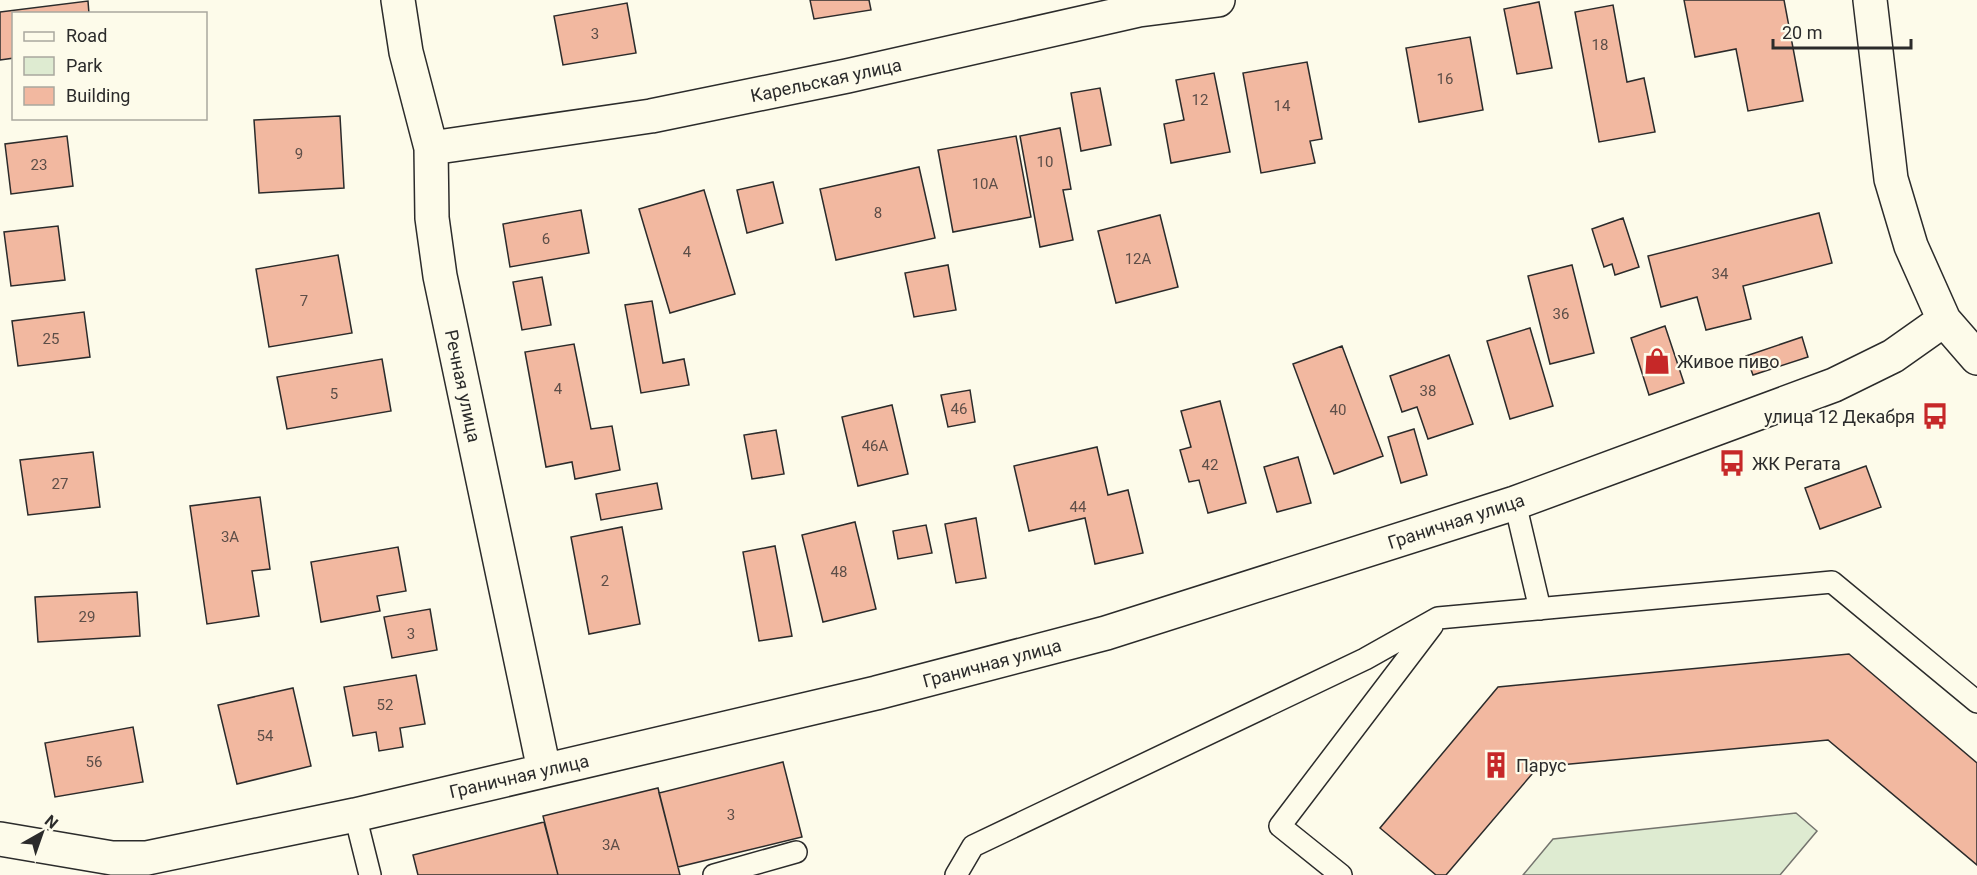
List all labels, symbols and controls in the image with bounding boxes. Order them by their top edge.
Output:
legend [12,12,207,120]
scale bar [1773,12,1911,50]
text: 20 m [1782,22,1822,43]
text: Road [66,25,107,46]
house number: 3 [591,25,599,43]
house number: 18 [1592,36,1608,54]
street label: Карельская улица [749,54,903,106]
text: Park [66,55,103,76]
house number: 16 [1437,70,1453,88]
text: Building [66,85,130,106]
house number: 12 [1192,91,1208,109]
house number: 14 [1274,97,1291,115]
house number: 9 [295,145,303,163]
house number: 10 [1037,153,1053,171]
house number: 23 [31,156,47,174]
house number: 10А [972,175,999,193]
house number: 8 [874,204,882,222]
house number: 6 [542,230,550,248]
house number: 4 [683,243,692,261]
house number: 12А [1125,250,1152,268]
house number: 34 [1712,265,1729,283]
house number: 7 [300,292,308,310]
house number: 36 [1553,305,1569,323]
street label: Речная улица [441,328,485,444]
house number: 25 [43,330,59,348]
shop icon: Живое пиво [1642,346,1672,376]
place label: Живое пиво [1677,351,1780,372]
house number: 4 [554,380,563,398]
house number: 38 [1420,382,1436,400]
house number: 5 [330,385,338,403]
house number: 46 [951,400,967,418]
house number: 40 [1330,401,1346,419]
bus stop icon: улица 12 Декабря [1920,401,1950,431]
place label: улица 12 Декабря [1764,406,1915,427]
house number: 46А [862,437,889,455]
bus stop icon: ЖК Регата [1717,448,1747,478]
place label: ЖК Регата [1752,453,1841,474]
house number: 42 [1202,456,1218,474]
house number: 27 [52,475,68,493]
street label: Граничная улица [1385,489,1527,553]
house number: 44 [1070,498,1087,516]
house number: 3А [221,528,239,546]
house number: 48 [831,563,847,581]
house number: 2 [601,572,609,590]
house number: 29 [79,608,95,626]
house number: 3 [407,625,415,643]
street label: Граничная улица [920,634,1064,692]
house number: 52 [377,696,393,714]
house number: 54 [257,727,274,745]
street label: Граничная улица [447,750,591,802]
building icon: Парус [1481,750,1511,780]
house number: 56 [86,753,102,771]
place label: Парус [1516,755,1566,776]
north arrow [12,803,72,863]
house number: 3 [727,806,735,824]
text: N [41,811,62,833]
house number: 3А [602,836,620,854]

